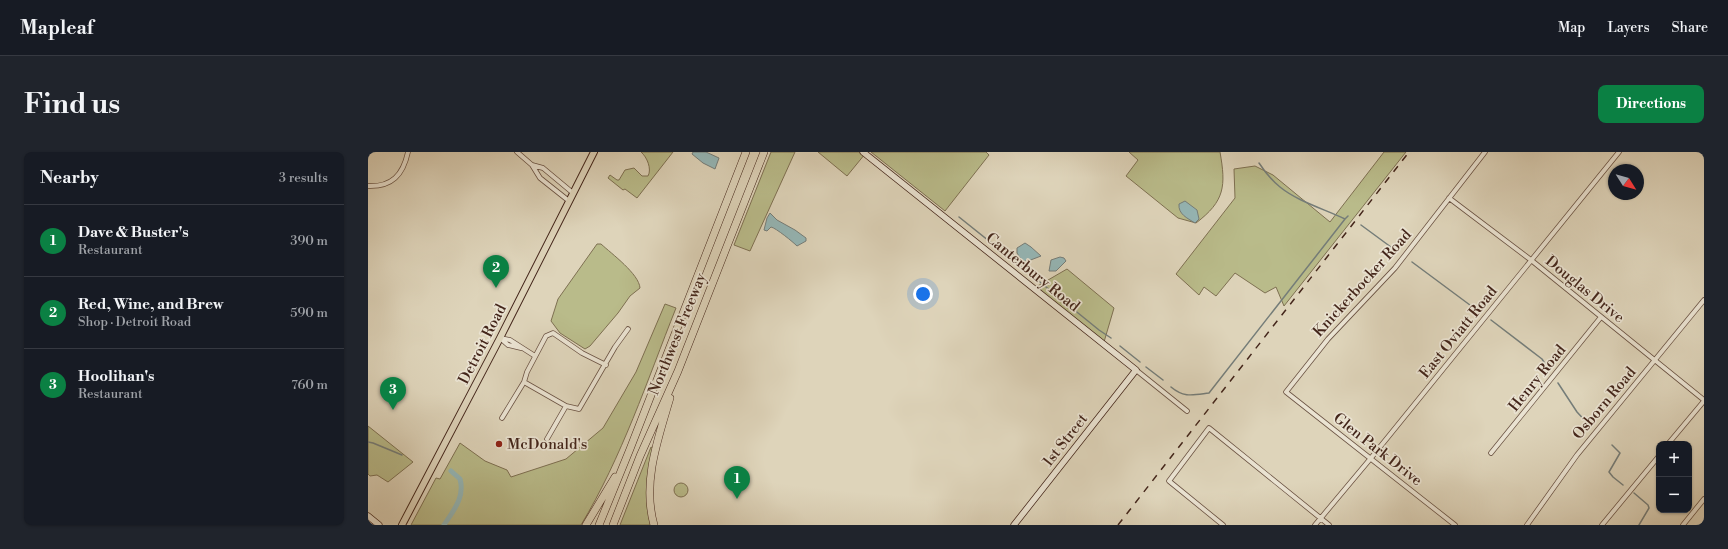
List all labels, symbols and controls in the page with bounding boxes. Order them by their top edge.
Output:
text: Mapleaf [20,16,93,40]
text: Map [1558,19,1585,37]
text: Layers [1607,19,1650,37]
text: Share [1672,19,1708,37]
button: Directions [1598,85,1704,123]
text: Find us [24,87,120,122]
north arrow [1608,164,1644,200]
text: Nearby [40,167,99,189]
text: 3 results [279,170,328,186]
text: Dave & Buster's [78,223,189,242]
street label: Knickerbocker Road [1309,225,1416,341]
street label: Canterbury Road [982,229,1084,316]
text: 1 [50,233,56,249]
text: 390 m [290,233,328,249]
text: Restaurant [78,242,143,258]
street label: Douglas Drive [1541,252,1628,327]
pin: 2 [483,255,509,288]
street label: Northwest Freeway [644,270,711,398]
street label: East Oviatt Road [1415,282,1502,382]
your location [913,284,933,304]
text: Red, Wine, and Brew [78,295,223,314]
street label: Detroit Road [454,301,511,387]
text: 2 [49,305,57,321]
text: 590 m [290,305,328,321]
text: Shop · Detroit Road [78,314,191,330]
street label: Henry Road [1505,341,1570,416]
street label: Osborn Road [1569,363,1641,443]
text: Hoolihan's [78,367,155,386]
text: 3 [49,377,57,393]
text: 760 m [291,377,328,393]
pin: 3 [380,377,406,410]
text: Restaurant [78,386,143,402]
street label: 1st Street [1039,409,1092,471]
street label: Glen Park Drive [1329,409,1426,490]
place label: McDonald's [507,435,587,454]
marker: McDonald's [494,439,504,449]
map controls [1656,441,1692,513]
button: + [1656,441,1692,477]
pin: 1 [724,466,750,499]
button: − [1656,477,1692,513]

